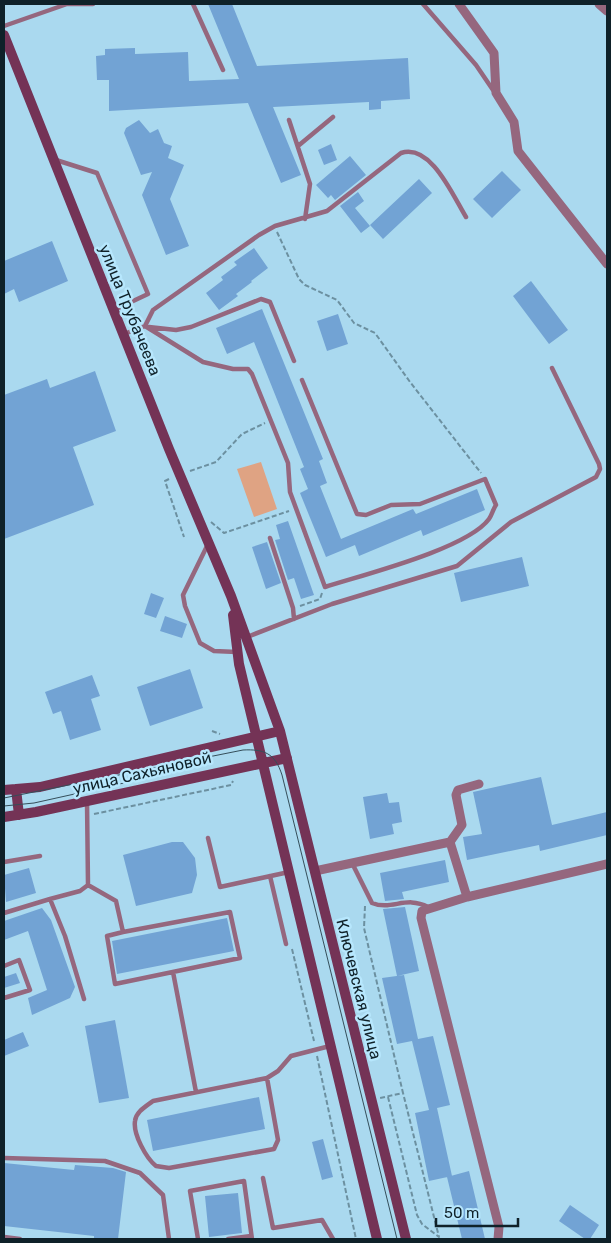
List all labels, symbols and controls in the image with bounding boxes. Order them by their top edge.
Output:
street label: улица Трубачеева [95,242,165,378]
street label: улица Сахьяновой [71,748,213,798]
street label: Ключевская улица [332,917,386,1061]
scale bar [436,1196,518,1228]
text: 50 m [444,1204,479,1222]

